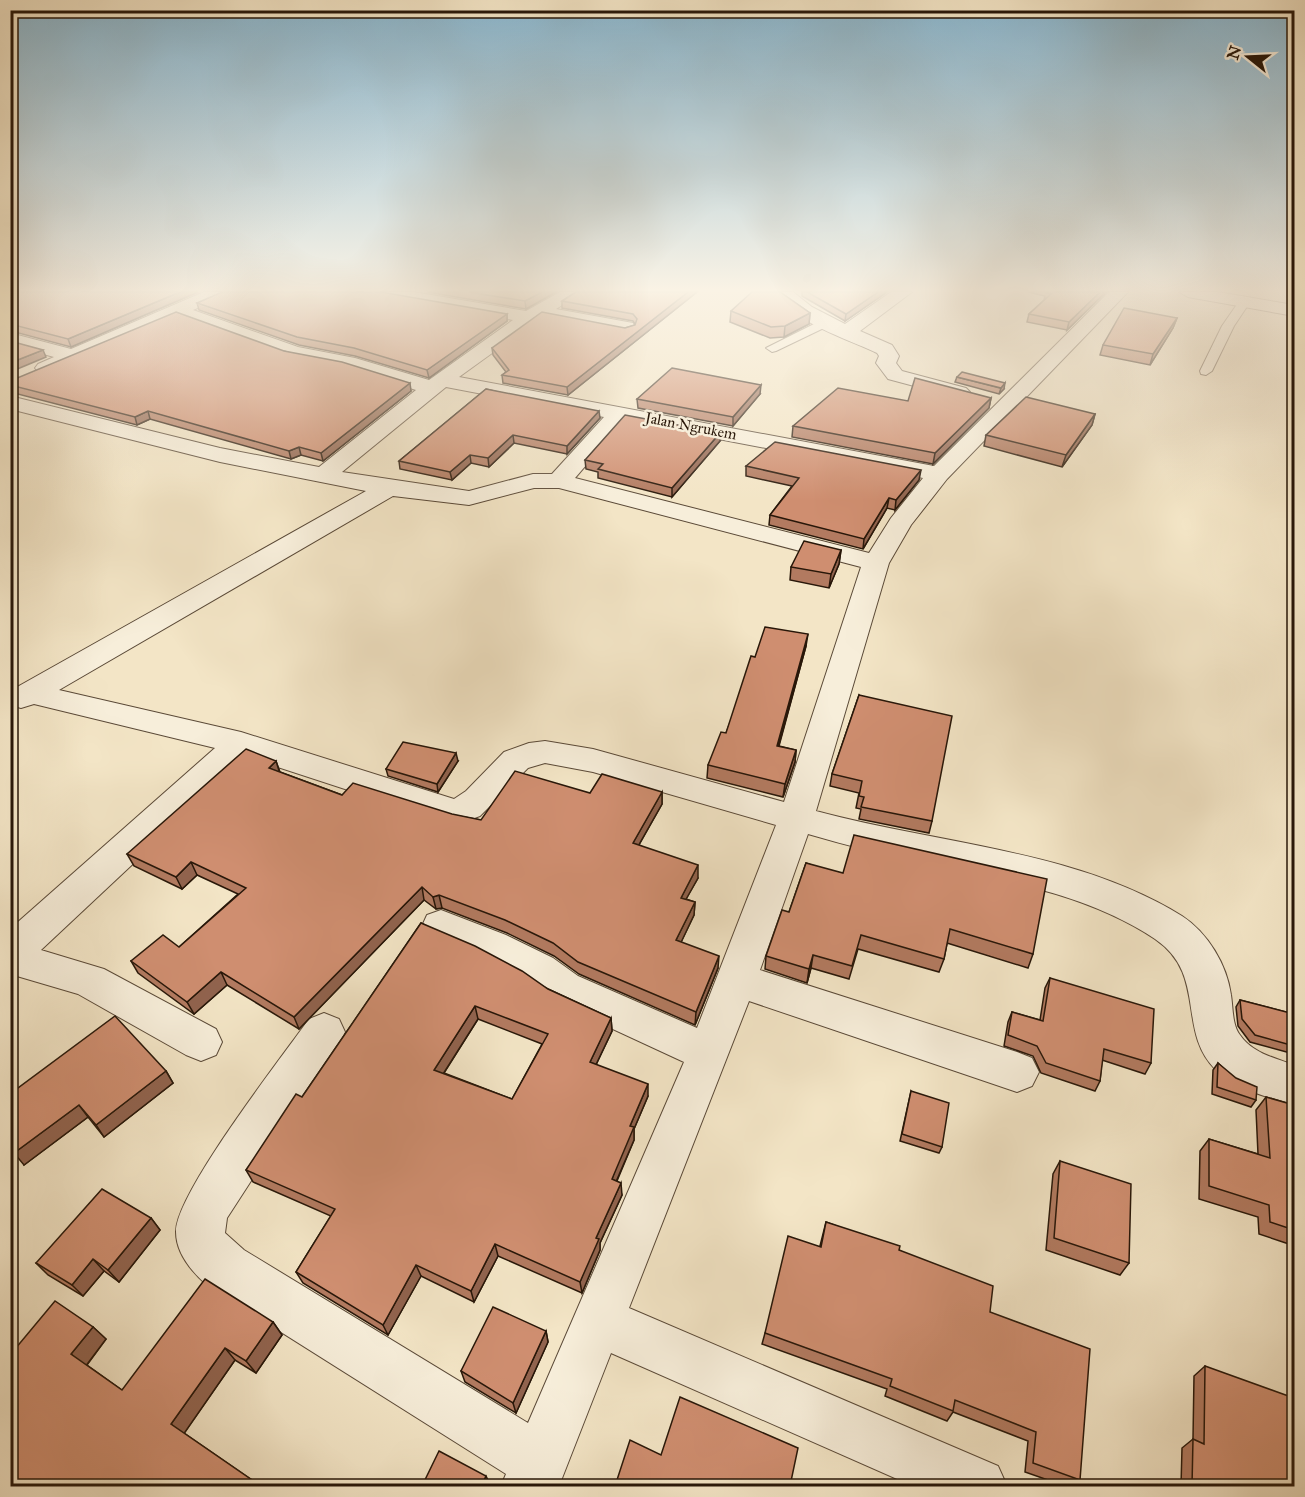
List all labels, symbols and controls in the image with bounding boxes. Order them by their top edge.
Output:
north arrow [1218,27,1278,87]
text: N [1223,43,1245,62]
street label: Jalan Ngrukem [642,408,739,445]

